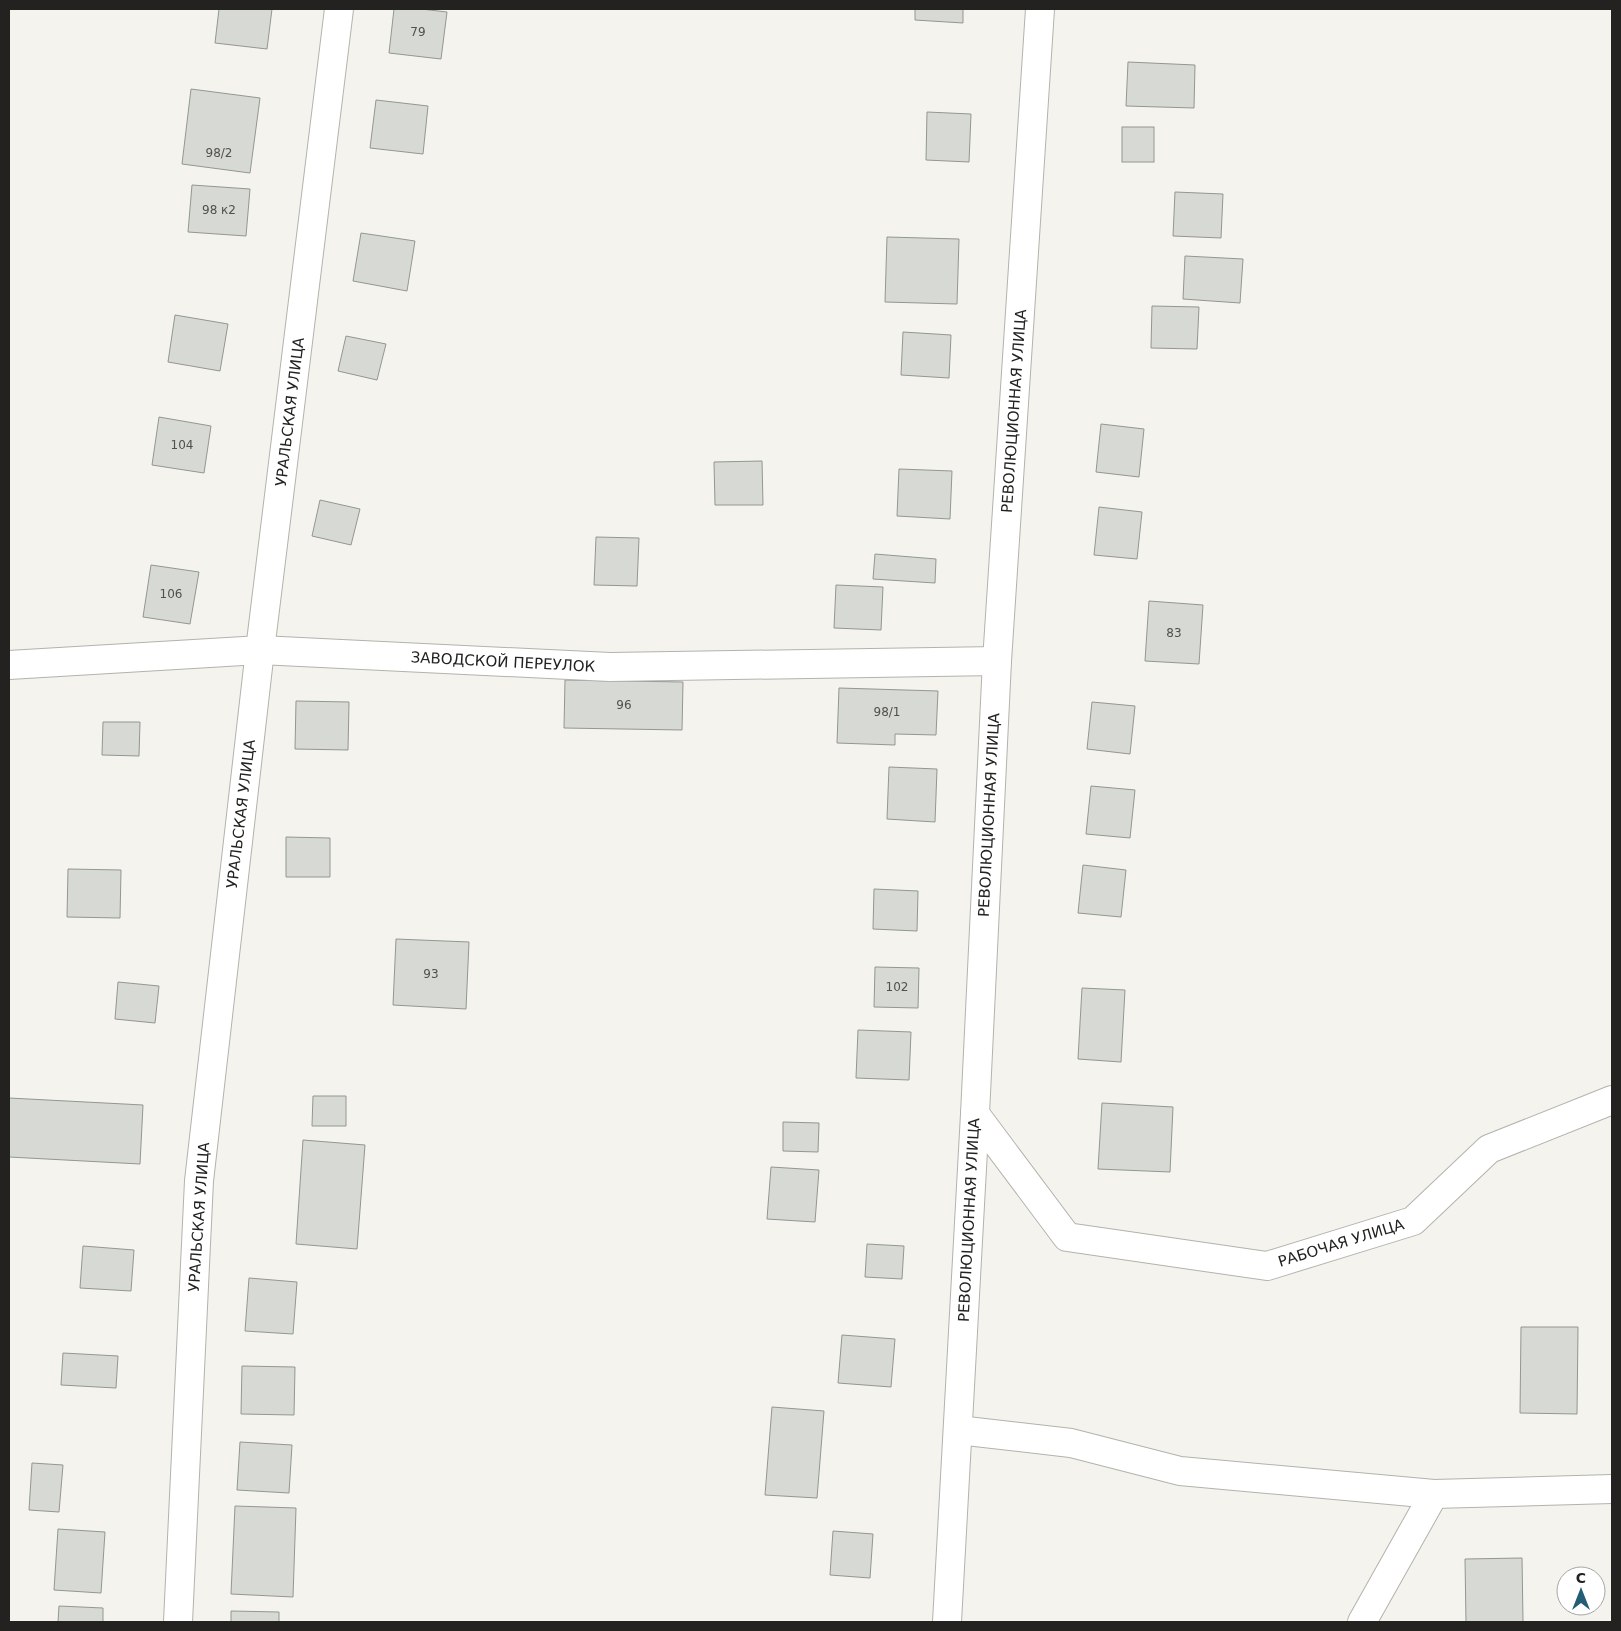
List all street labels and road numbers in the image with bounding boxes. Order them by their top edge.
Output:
street label: РЕВОЛЮЦИОННАЯ УЛИЦА [998,308,1030,514]
street label: УРАЛЬСКАЯ УЛИЦА [272,336,308,488]
street label: ЗАВОДСКОЙ ПЕРЕУЛОК [410,647,596,676]
street label: РЕВОЛЮЦИОННАЯ УЛИЦА [975,712,1003,917]
street label: УРАЛЬСКАЯ УЛИЦА [223,738,259,890]
street label: РЕВОЛЮЦИОННАЯ УЛИЦА [955,1117,983,1322]
street label: УРАЛЬСКАЯ УЛИЦА [185,1141,213,1293]
street label: РАБОЧАЯ УЛИЦА [1276,1215,1407,1271]

